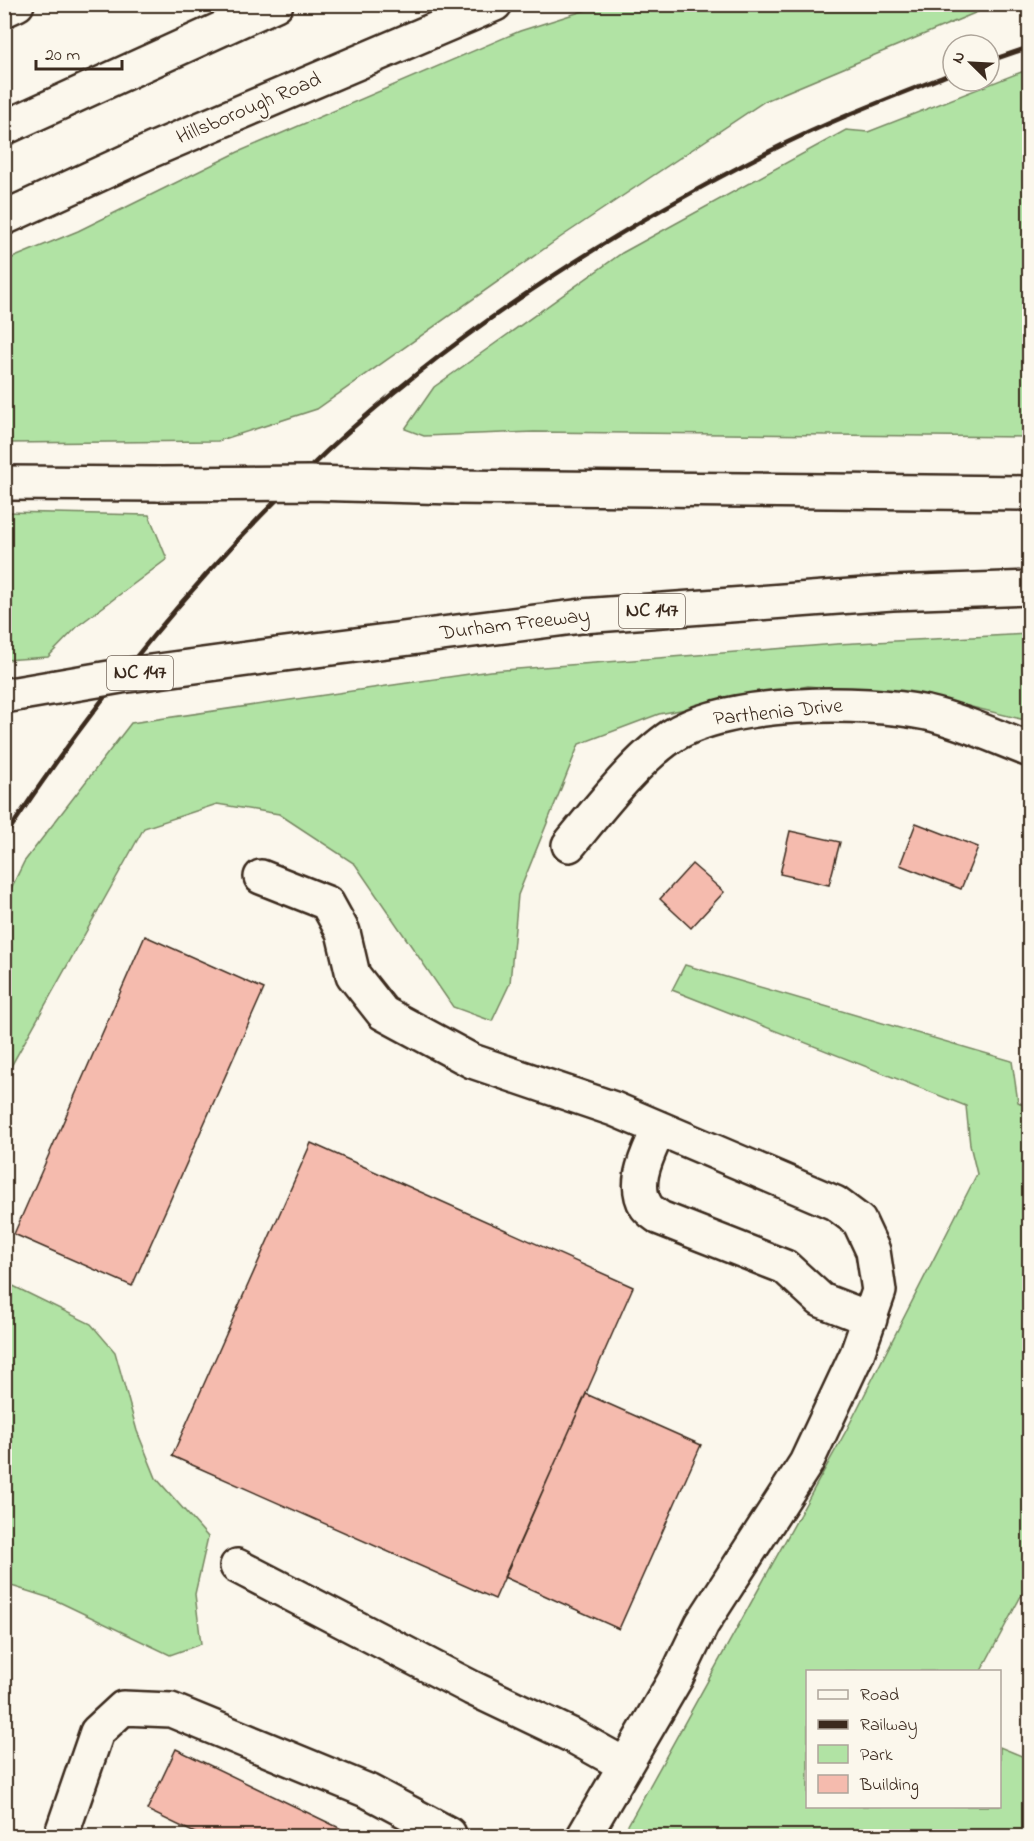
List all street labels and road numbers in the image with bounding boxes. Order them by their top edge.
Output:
street label: Hillsborough Road [172,65,327,155]
road number: NC 147 [619,594,685,628]
street label: Durham Freeway [437,601,592,651]
road number: NC 147 [107,656,173,690]
street label: Parthenia Drive [712,691,845,735]

